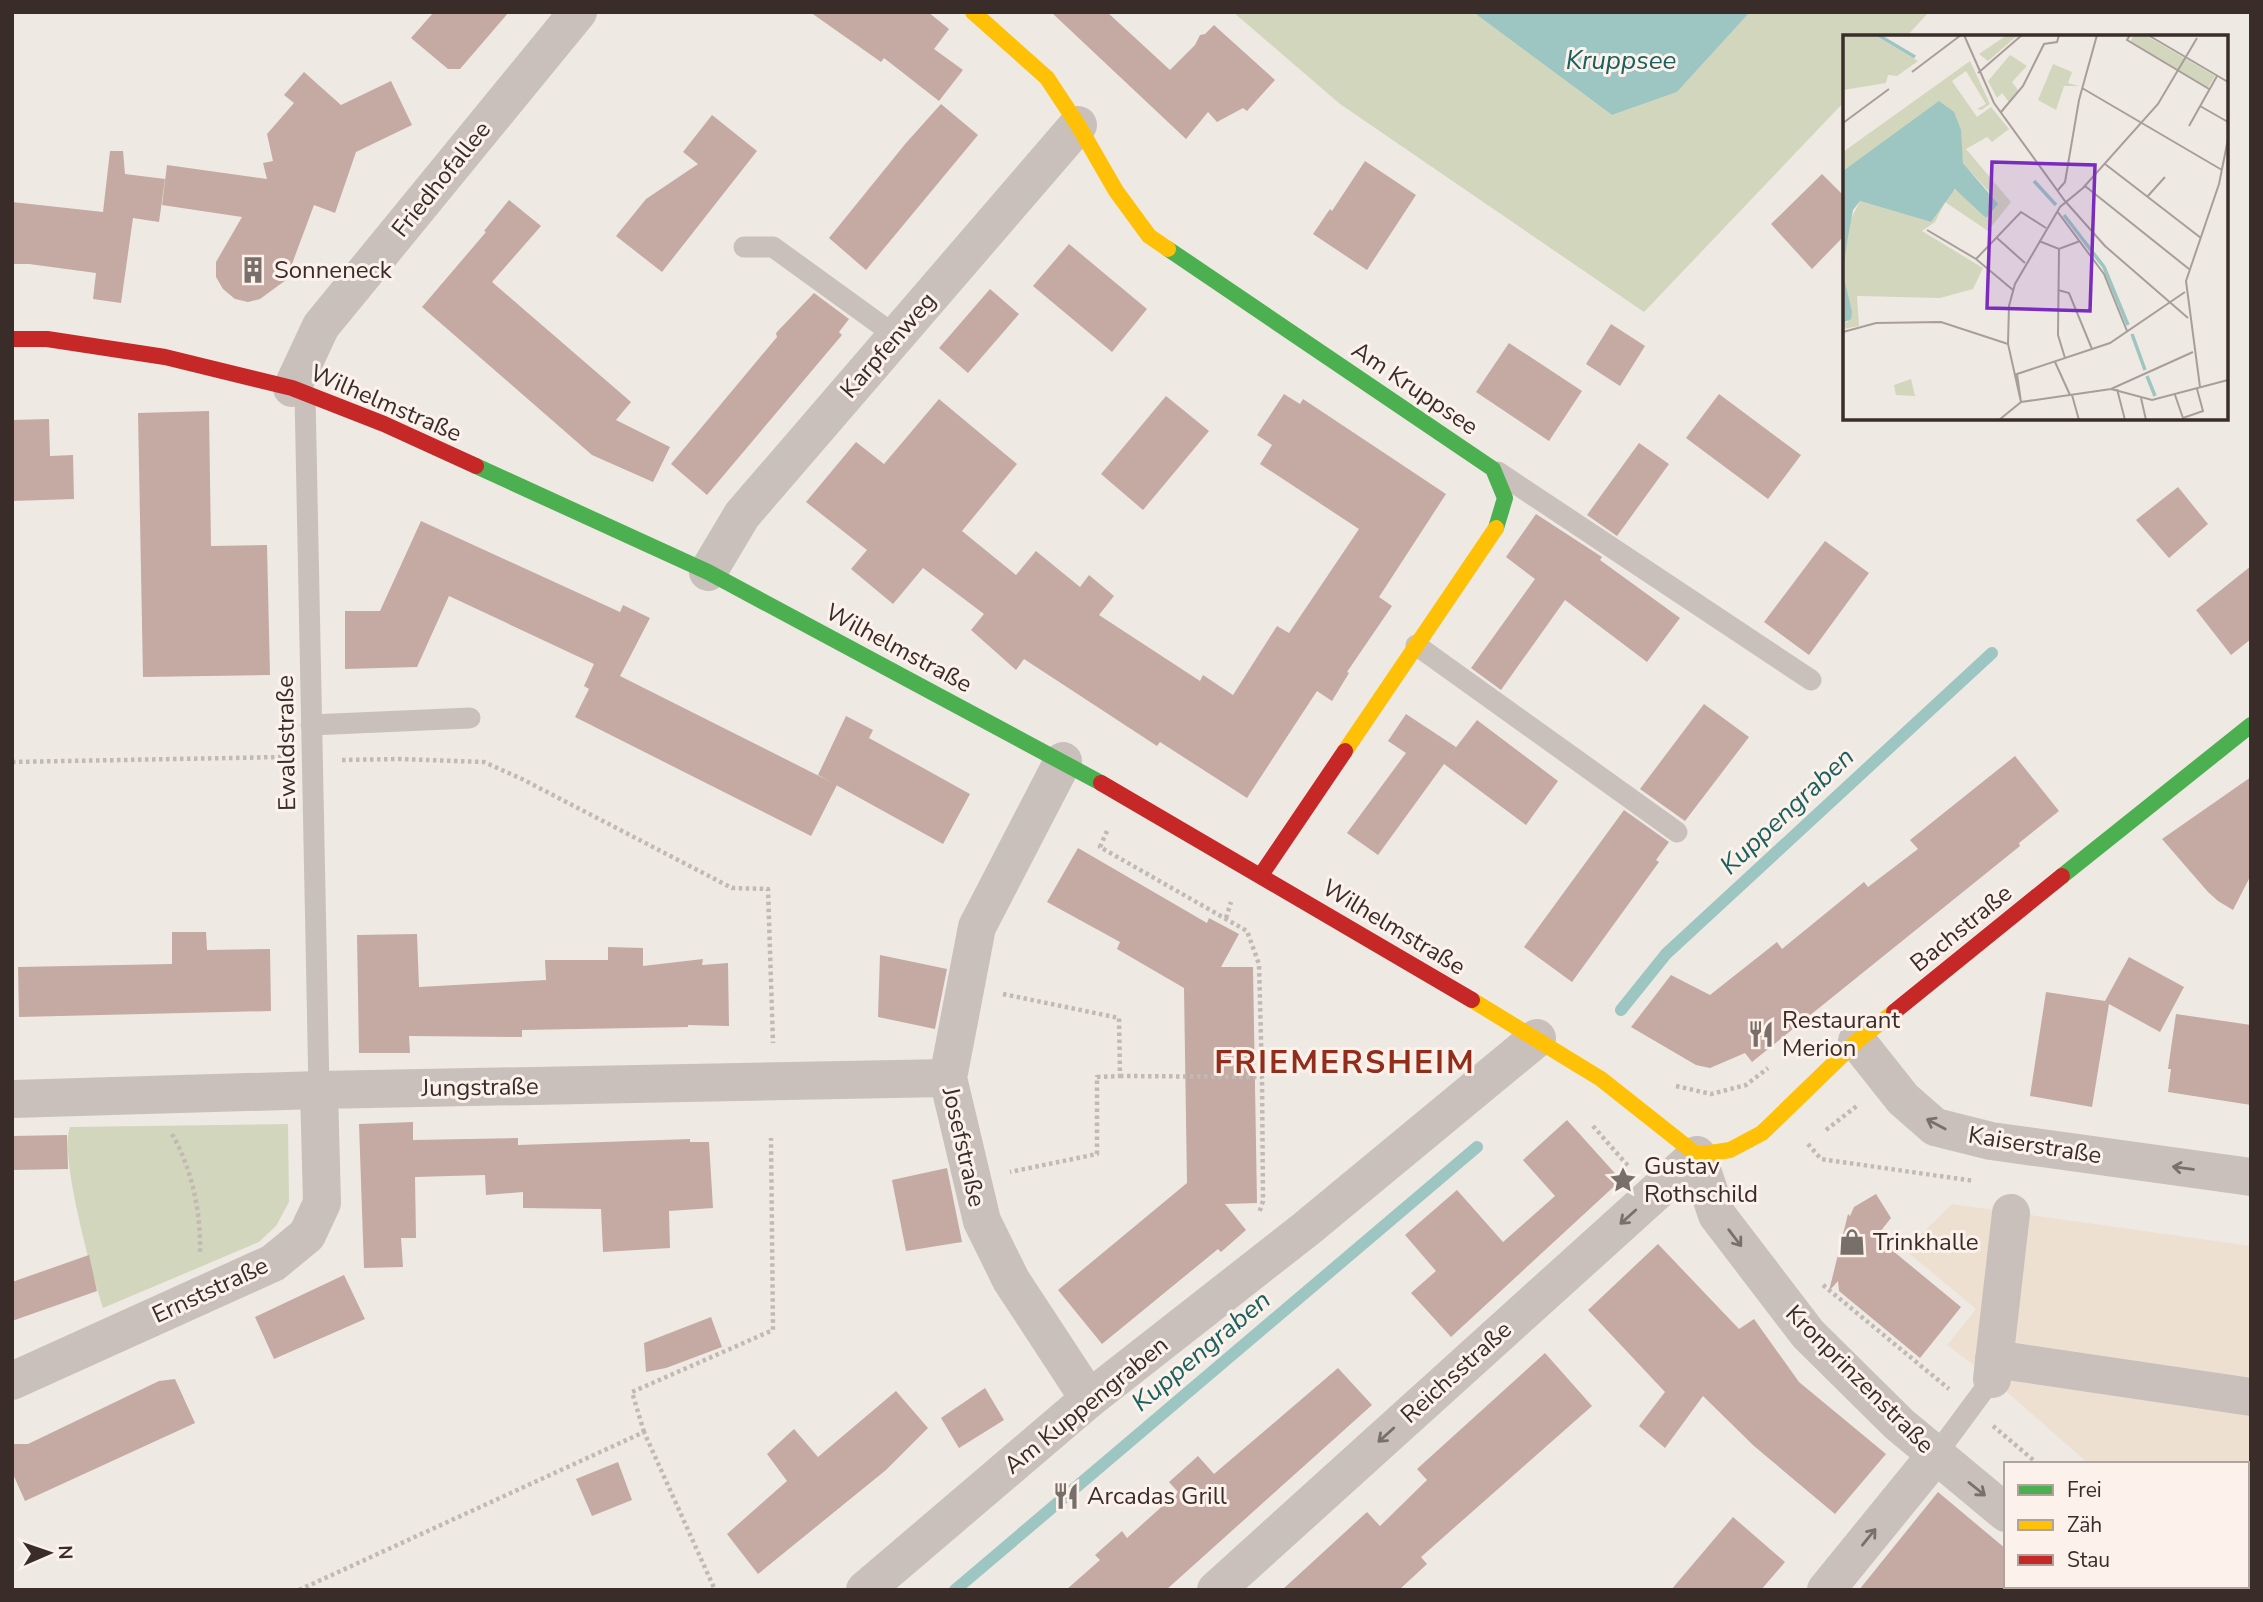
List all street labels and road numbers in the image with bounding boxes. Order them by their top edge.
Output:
street label: Friedhofallee [384,114,498,244]
street label: Karpfenweg [833,285,943,405]
street label: Am Kruppsee [1345,334,1485,442]
street label: Wilhelmstraße [305,357,467,449]
street label: Wilhelmstraße [820,596,978,700]
street label: Ewaldstraße [269,675,303,811]
street label: Wilhelmstraße [1316,872,1472,982]
street label: Bachstraße [1903,877,2019,979]
street label: Jungstraße [420,1070,539,1104]
street label: Josefstraße [934,1083,993,1210]
street label: Kaiserstraße [1966,1119,2104,1171]
street label: Ernststraße [147,1249,273,1331]
street label: Kronprinzenstraße [1779,1298,1941,1460]
street label: Reichsstraße [1394,1314,1518,1430]
street label: Am Kuppengraben [997,1329,1175,1481]

